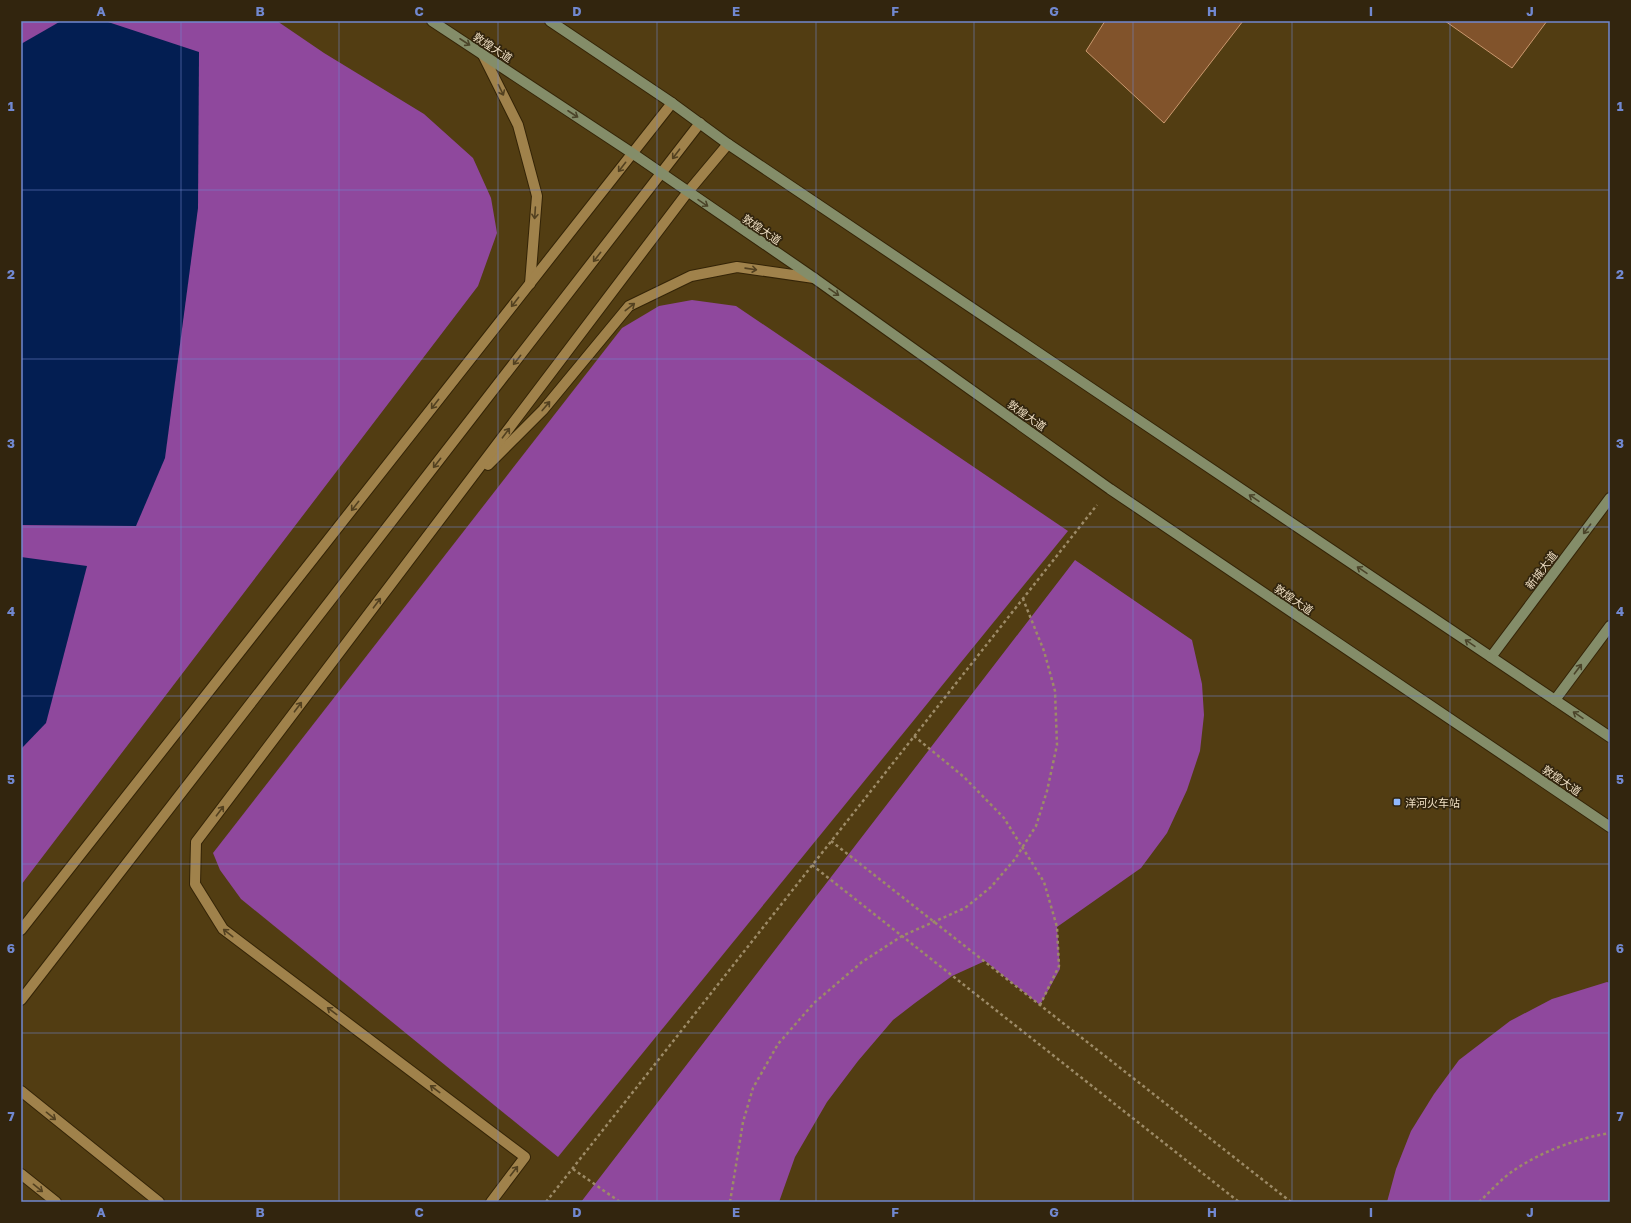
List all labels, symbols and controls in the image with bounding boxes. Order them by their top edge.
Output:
text: A [96,3,106,19]
text: B [255,3,265,19]
text: C [414,3,424,19]
text: D [572,3,582,19]
text: E [732,3,740,19]
text: F [891,3,899,19]
text: G [1049,3,1059,19]
text: H [1207,3,1217,19]
text: I [1369,3,1373,19]
text: J [1526,3,1534,19]
street label: 敦煌大道 [471,30,515,64]
one-way arrow [459,38,470,47]
one-way arrow [498,84,505,96]
text: 1 [8,98,15,114]
text: 1 [1617,98,1624,114]
one-way arrow [567,110,578,118]
one-way arrow [672,149,680,160]
one-way arrow [617,161,626,172]
one-way arrow [698,199,709,207]
one-way arrow [532,206,539,219]
street label: 敦煌大道 [740,211,784,247]
one-way arrow [592,251,601,262]
one-way arrow [744,265,757,273]
text: 2 [7,266,15,282]
text: 2 [1616,266,1624,282]
one-way arrow [828,288,839,296]
one-way arrow [511,296,520,307]
one-way arrow [624,302,635,311]
one-way arrow [513,354,521,365]
street label: 敦煌大道 [1005,397,1049,433]
one-way arrow [431,399,439,410]
one-way arrow [542,400,551,411]
one-way arrow [502,427,510,438]
text: 3 [7,435,15,451]
text: 3 [1616,435,1624,451]
one-way arrow [433,457,442,468]
one-way arrow [1249,494,1260,502]
one-way arrow [350,501,359,512]
one-way arrow [1583,523,1591,534]
street label: 新城大道 [1523,549,1559,591]
one-way arrow [1357,566,1368,574]
street label: 敦煌大道 [1272,581,1316,617]
one-way arrow [373,598,381,609]
text: 4 [7,603,15,619]
text: 4 [1616,603,1624,619]
one-way arrow [1465,639,1476,647]
one-way arrow [1574,663,1582,674]
one-way arrow [294,701,303,712]
one-way arrow [1572,711,1583,719]
street label: 敦煌大道 [1540,762,1584,798]
text: 5 [7,771,15,787]
text: 5 [1616,771,1624,787]
place label: 洋河火车站 [1405,796,1460,809]
marker: 洋河火车站 [1392,797,1402,807]
one-way arrow [216,805,224,816]
one-way arrow [222,929,233,937]
text: 6 [7,940,15,956]
text: 6 [1616,940,1624,956]
one-way arrow [326,1007,337,1015]
one-way arrow [430,1085,441,1094]
text: 7 [7,1108,15,1124]
text: 7 [1616,1108,1624,1124]
one-way arrow [46,1111,57,1120]
one-way arrow [510,1166,519,1177]
one-way arrow [33,1184,44,1192]
text: A [96,1204,106,1220]
text: B [255,1204,265,1220]
text: C [414,1204,424,1220]
text: D [572,1204,582,1220]
text: E [732,1204,740,1220]
text: F [891,1204,899,1220]
text: G [1049,1204,1059,1220]
text: H [1207,1204,1217,1220]
text: I [1369,1204,1373,1220]
text: J [1526,1204,1534,1220]

